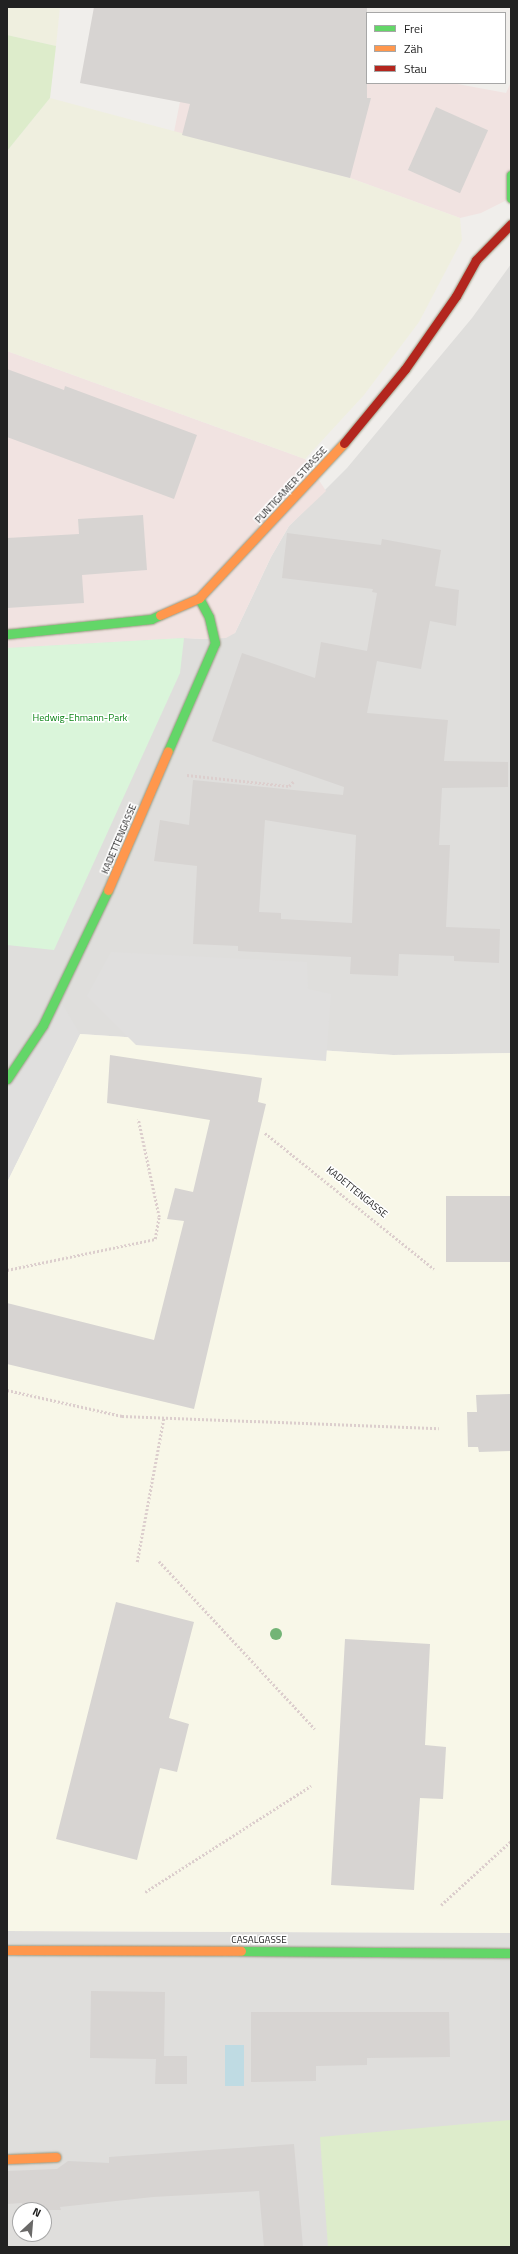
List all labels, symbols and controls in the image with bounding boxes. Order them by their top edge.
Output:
legend [366,12,506,84]
text: Frei [404,19,423,38]
text: Zäh [404,39,423,58]
text: Stau [404,59,427,78]
street label: PUNTIGAMER STRASSE [252,444,330,526]
park label: Hedwig-Ehmann-Park [33,712,127,724]
street label: KADETTENGASSE [99,802,139,876]
street label: KADETTENGASSE [324,1164,390,1220]
street label: CASALGASSE [231,1934,287,1946]
north arrow [12,2202,52,2242]
text: N [30,2203,44,2221]

